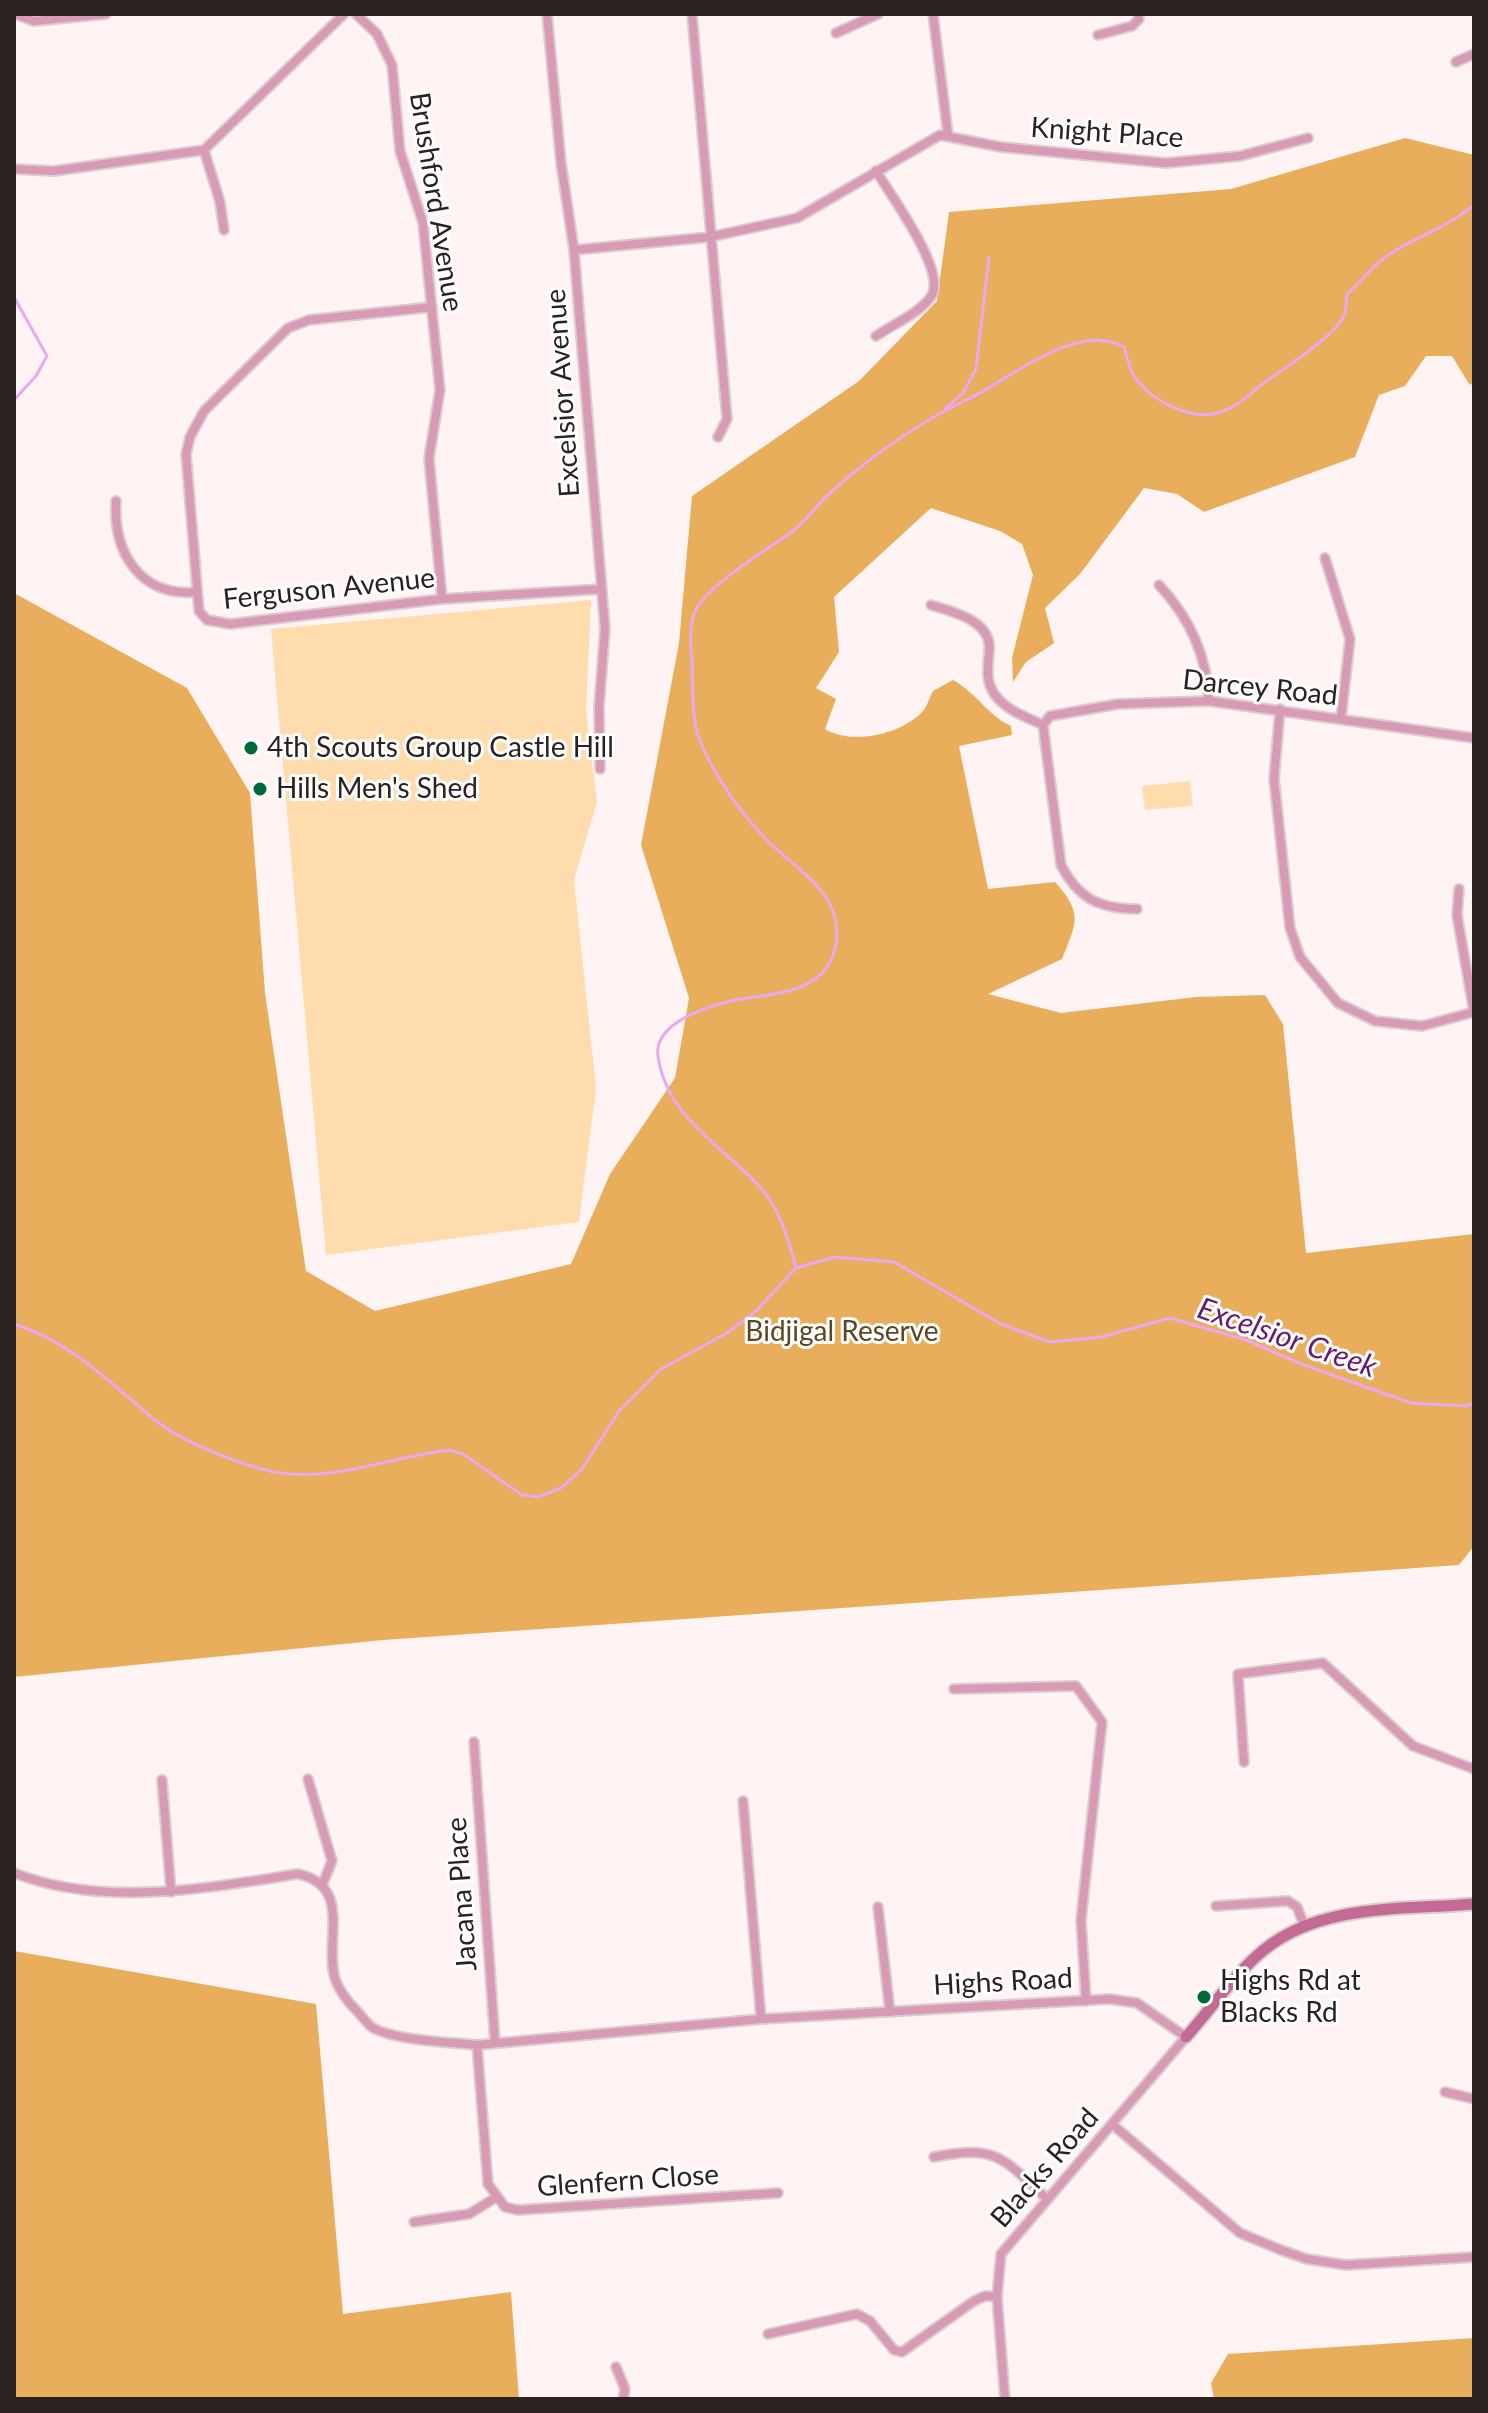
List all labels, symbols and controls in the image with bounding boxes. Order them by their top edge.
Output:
street label: Brushford Avenue [402,90,470,314]
street label: Knight Place [1029,111,1185,155]
street label: Excelsior Avenue [539,288,587,498]
street label: Ferguson Avenue [221,561,437,617]
street label: Darcey Road [1181,663,1339,713]
place label: 4th Scouts Group Castle Hill [267,731,614,765]
marker: 4th Scouts Group Castle Hill [242,739,260,757]
place label: Hills Men's Shed [276,772,478,806]
marker: Hills Men's Shed [251,780,269,798]
water label: Excelsior Creek [1193,1291,1381,1385]
park label: Bidjigal Reserve [745,1315,939,1349]
street label: Jacana Place [440,1816,484,1972]
street label: Highs Road [932,1962,1074,2002]
place label: Highs Rd at Blacks Rd [1220,1964,1361,2030]
marker: Highs Rd at Blacks Rd [1195,1988,1213,2006]
street label: Blacks Road [984,2101,1106,2235]
street label: Glenfern Close [536,2158,720,2204]

